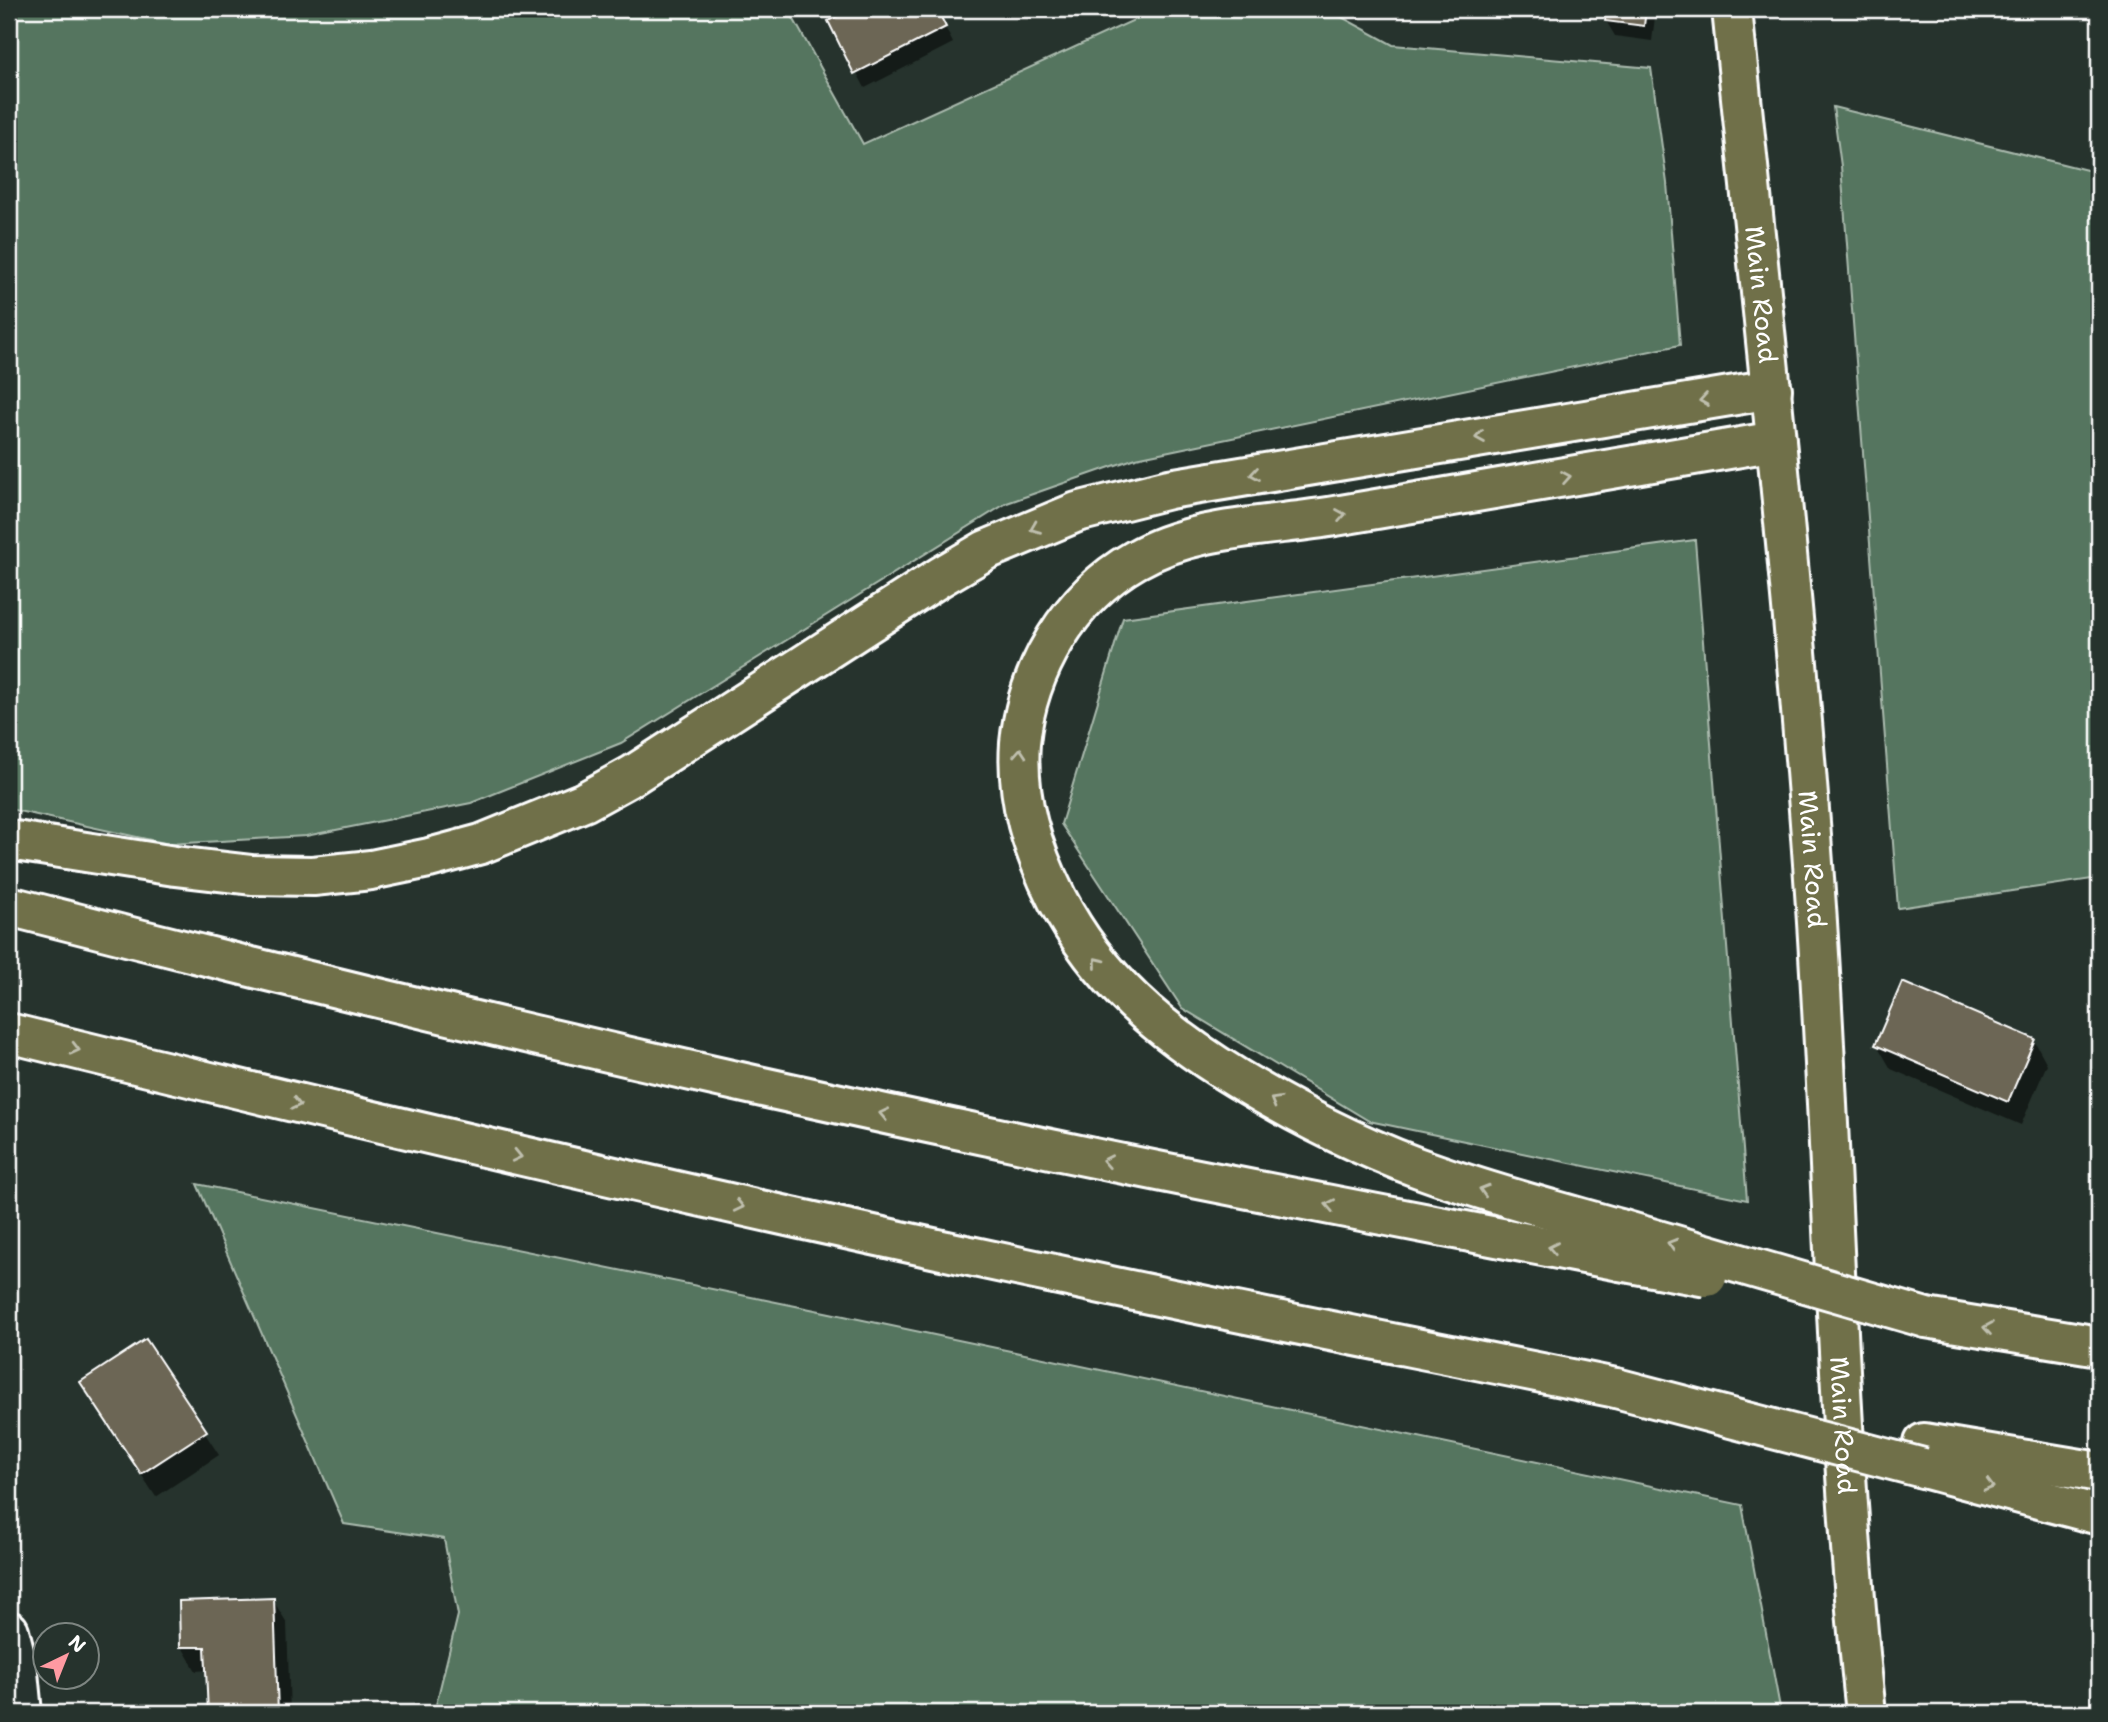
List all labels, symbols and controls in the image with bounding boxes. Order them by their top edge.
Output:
street label: Main Road [1737,224,1786,365]
one-way arrow [1698,392,1710,407]
one-way arrow [1474,429,1486,444]
one-way arrow [1250,466,1261,481]
one-way arrow [1560,470,1572,485]
one-way arrow [1336,508,1347,523]
one-way arrow [1030,520,1042,534]
one-way arrow [1012,747,1027,758]
street label: Main Road [1791,789,1835,929]
one-way arrow [1093,957,1106,969]
one-way arrow [69,1041,81,1056]
one-way arrow [290,1095,302,1110]
one-way arrow [1270,1096,1283,1109]
one-way arrow [878,1107,890,1122]
one-way arrow [511,1148,523,1162]
one-way arrow [1101,1154,1113,1169]
one-way arrow [1478,1183,1490,1198]
one-way arrow [733,1197,745,1212]
one-way arrow [1324,1198,1336,1213]
one-way arrow [1667,1238,1679,1253]
one-way arrow [1547,1241,1559,1256]
one-way arrow [1982,1321,1993,1336]
street label: Main Road [1822,1355,1865,1495]
one-way arrow [1983,1478,1995,1492]
north arrow [32,1620,102,1690]
text: N [63,1630,91,1658]

